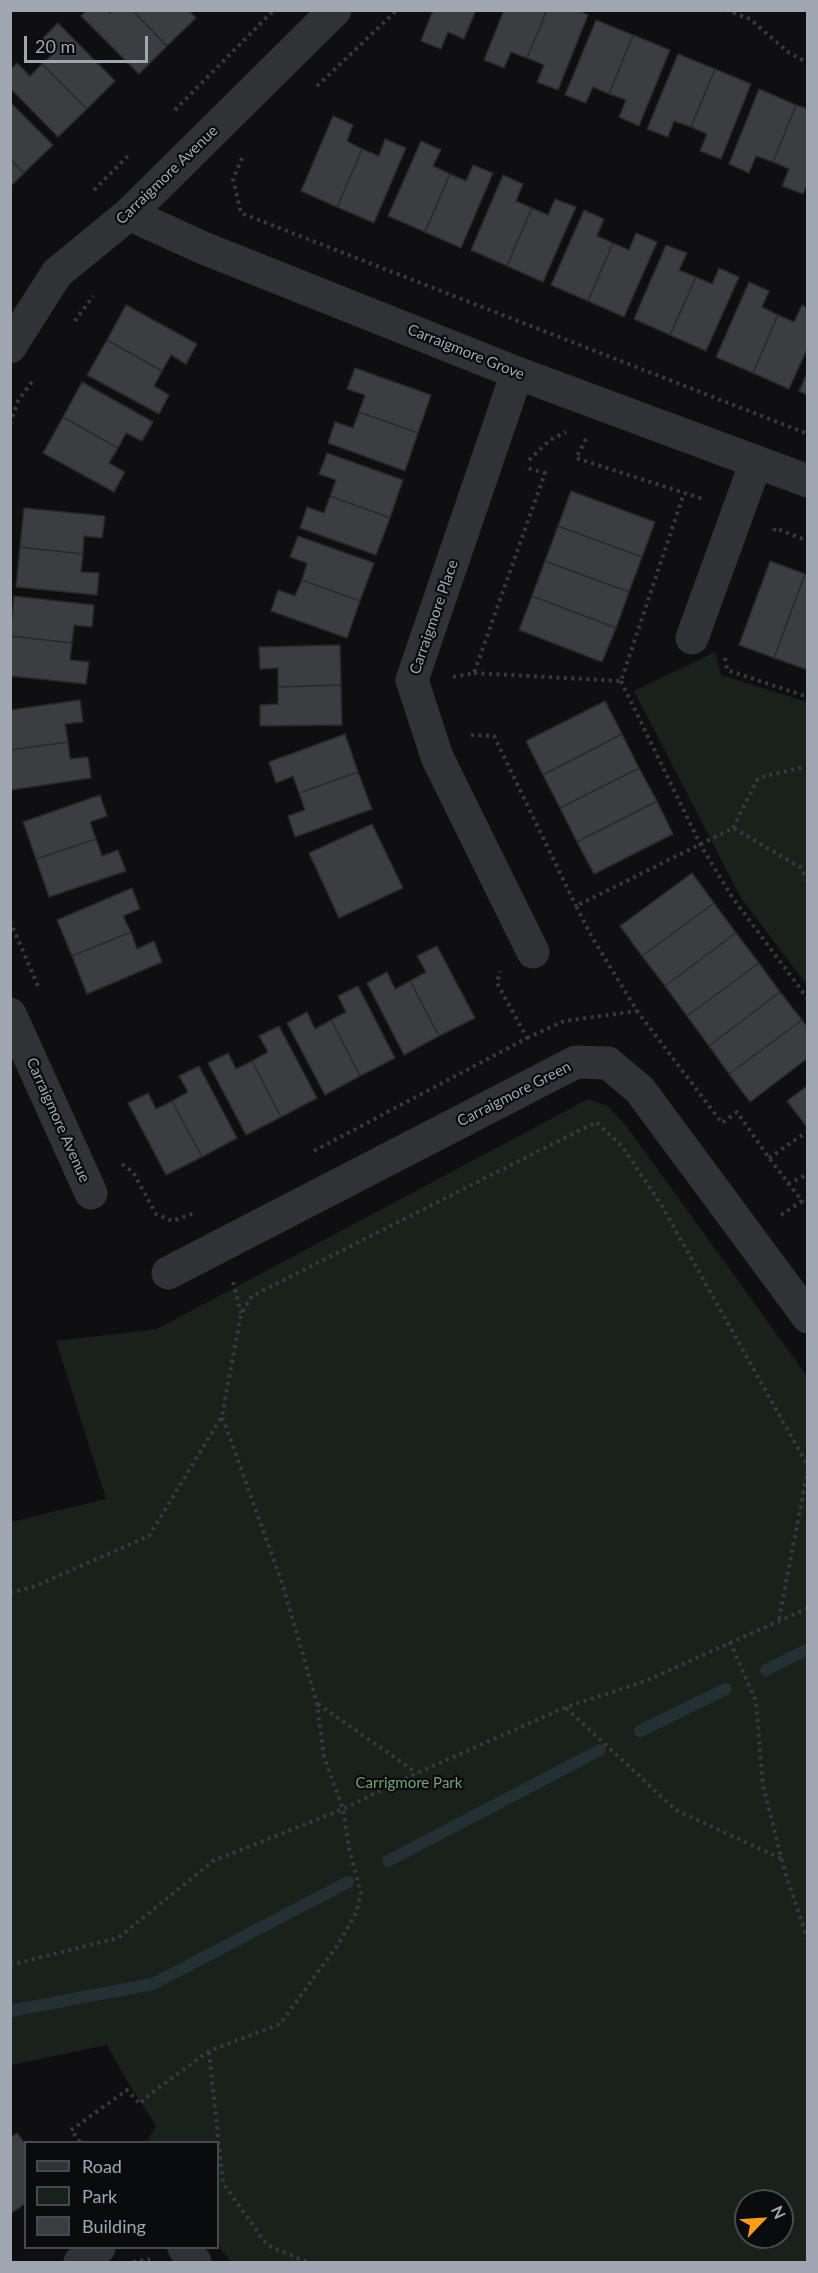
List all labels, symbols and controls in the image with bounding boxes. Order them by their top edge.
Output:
scale bar [27,24,152,62]
text: 20 m [35,35,75,57]
street label: Carraigmore Avenue [112,122,222,228]
street label: Carraigmore Grove [405,320,527,384]
street label: Carraigmore Place [406,557,462,677]
street label: Carraigmore Avenue [22,1055,94,1185]
street label: Carraigmore Green [454,1058,574,1130]
park label: Carrigmore Park [356,1774,462,1792]
legend [24,2141,219,2249]
text: Road [82,2155,122,2177]
text: Park [82,2185,117,2207]
north arrow [734,2189,794,2249]
text: N [768,2202,790,2222]
text: Building [82,2215,146,2237]

